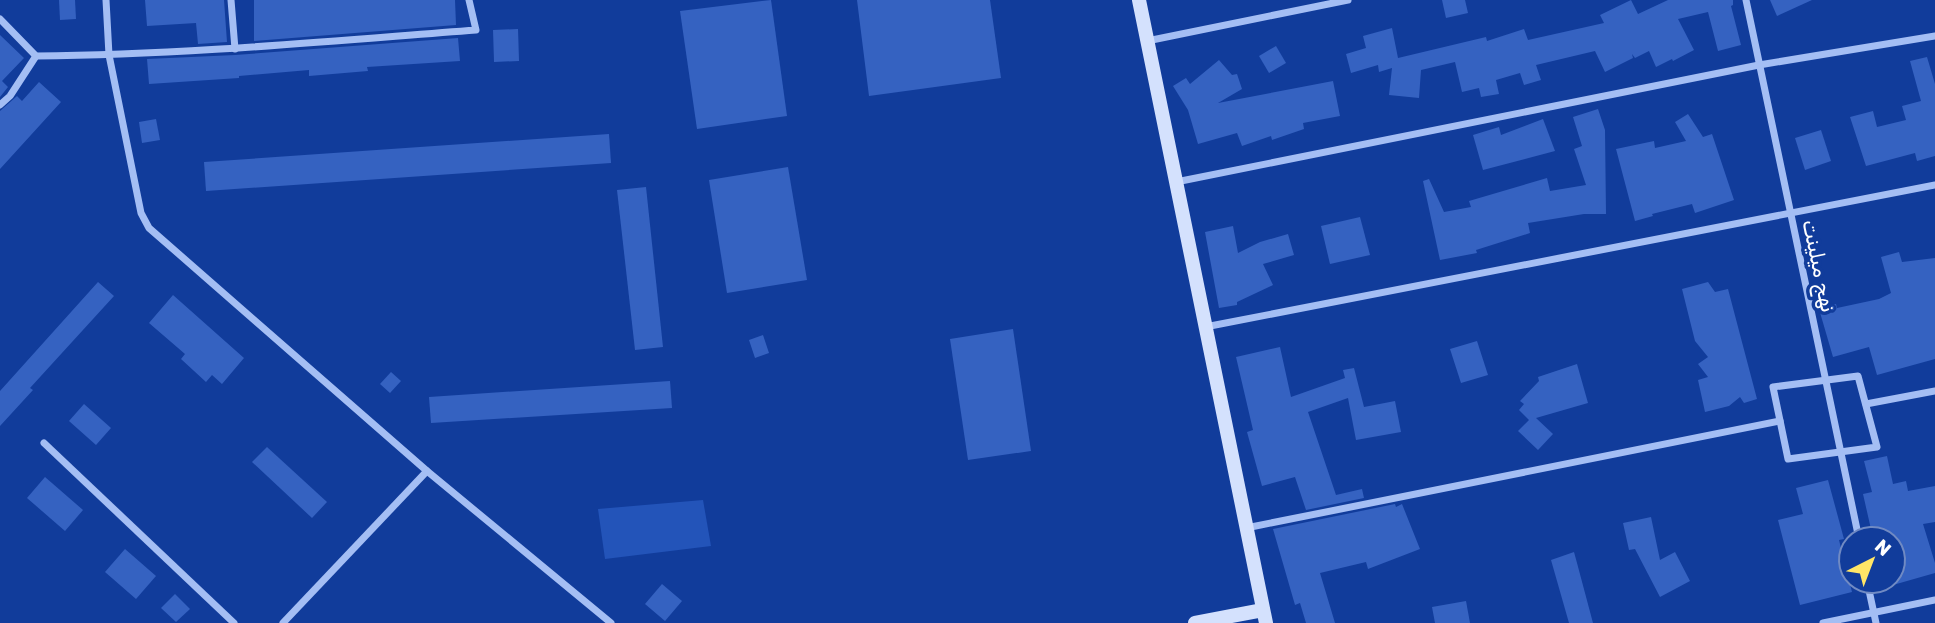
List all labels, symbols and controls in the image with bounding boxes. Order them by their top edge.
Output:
street label: نهج ميلينت [1796,217,1842,315]
north arrow [1837,525,1907,595]
text: N [1870,535,1896,561]

